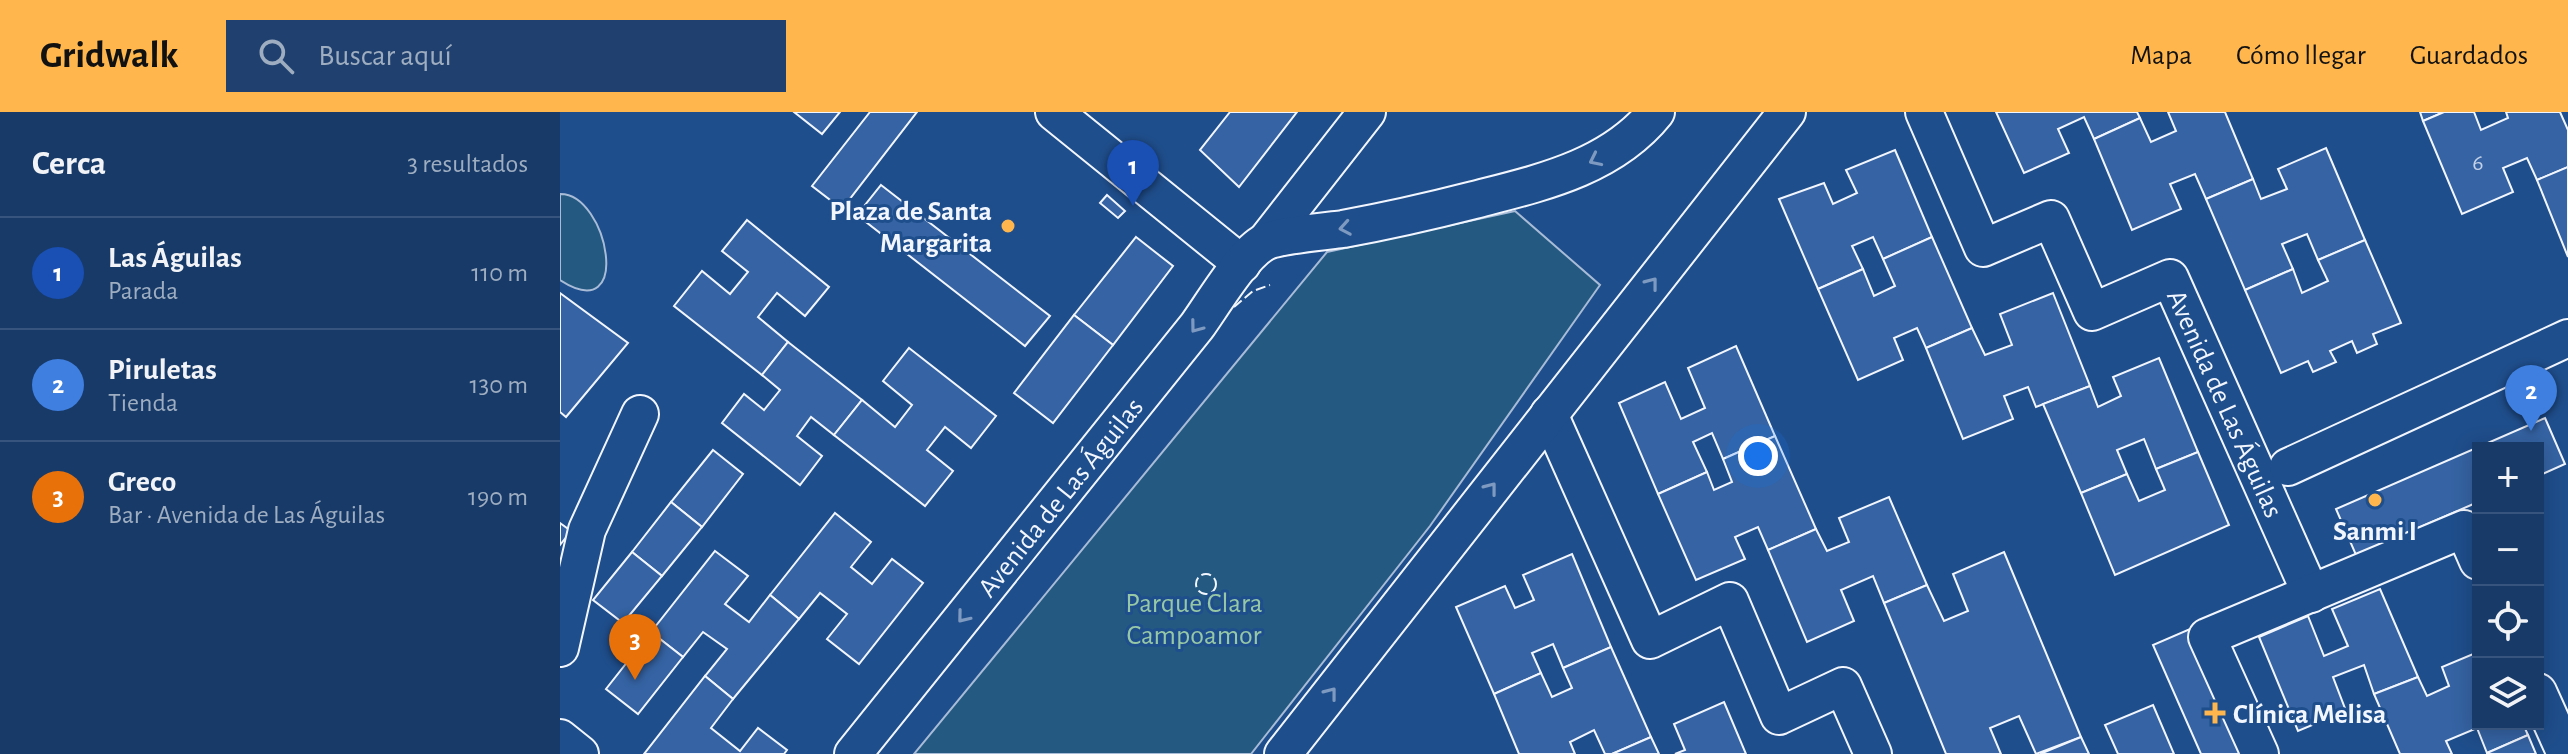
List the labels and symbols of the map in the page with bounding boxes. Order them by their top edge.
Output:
pin: 1 [1107,140,1159,206]
one-way arrow [1589,150,1604,166]
house number: 6 [2472,151,2484,175]
place label: Plaza de Santa Margarita [829,198,992,258]
marker: Plaza de Santa Margarita [999,217,1017,235]
one-way arrow [1339,219,1353,236]
one-way arrow [1642,278,1657,292]
street label: Avenida de Las Águilas [2161,286,2287,522]
one-way arrow [1191,318,1205,332]
pin: 2 [2505,365,2557,431]
street label: Avenida de Las Águilas [973,393,1149,603]
your location [1738,436,1778,476]
one-way arrow [1482,482,1496,497]
marker: Sanmi I [2366,491,2384,509]
place label: Sanmi I [2333,518,2417,546]
park label: Parque Clara Campoamor [1125,590,1263,650]
one-way arrow [959,608,973,623]
pin: 3 [609,614,661,680]
one-way arrow [1322,687,1336,701]
place label: Clínica Melisa [2233,701,2386,729]
marker: Clínica Melisa [2204,702,2226,724]

